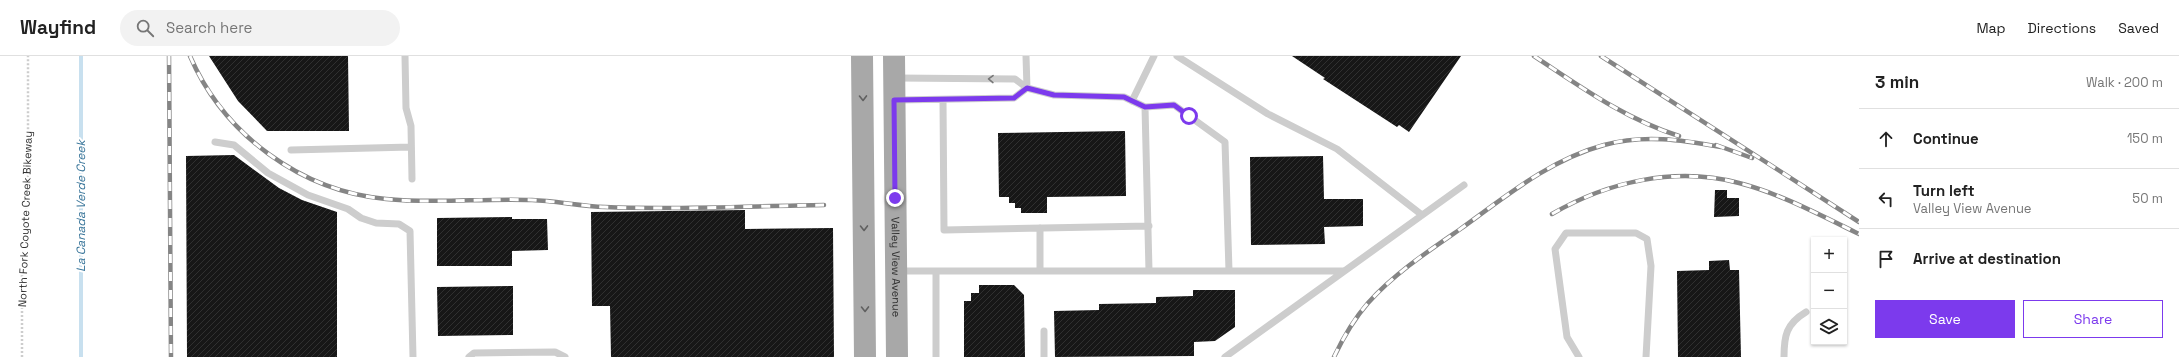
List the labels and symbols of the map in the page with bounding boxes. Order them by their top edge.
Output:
one-way arrow [988,75,994,83]
one-way arrow [858,95,867,101]
route start [1180,107,1198,125]
street label: North Fork Coyote Creek Bikeway [15,131,35,307]
water label: La Canada Verde Creek [73,139,89,272]
route end [886,189,904,207]
street label: Valley View Avenue [889,217,904,317]
one-way arrow [860,225,868,231]
one-way arrow [861,306,869,312]

